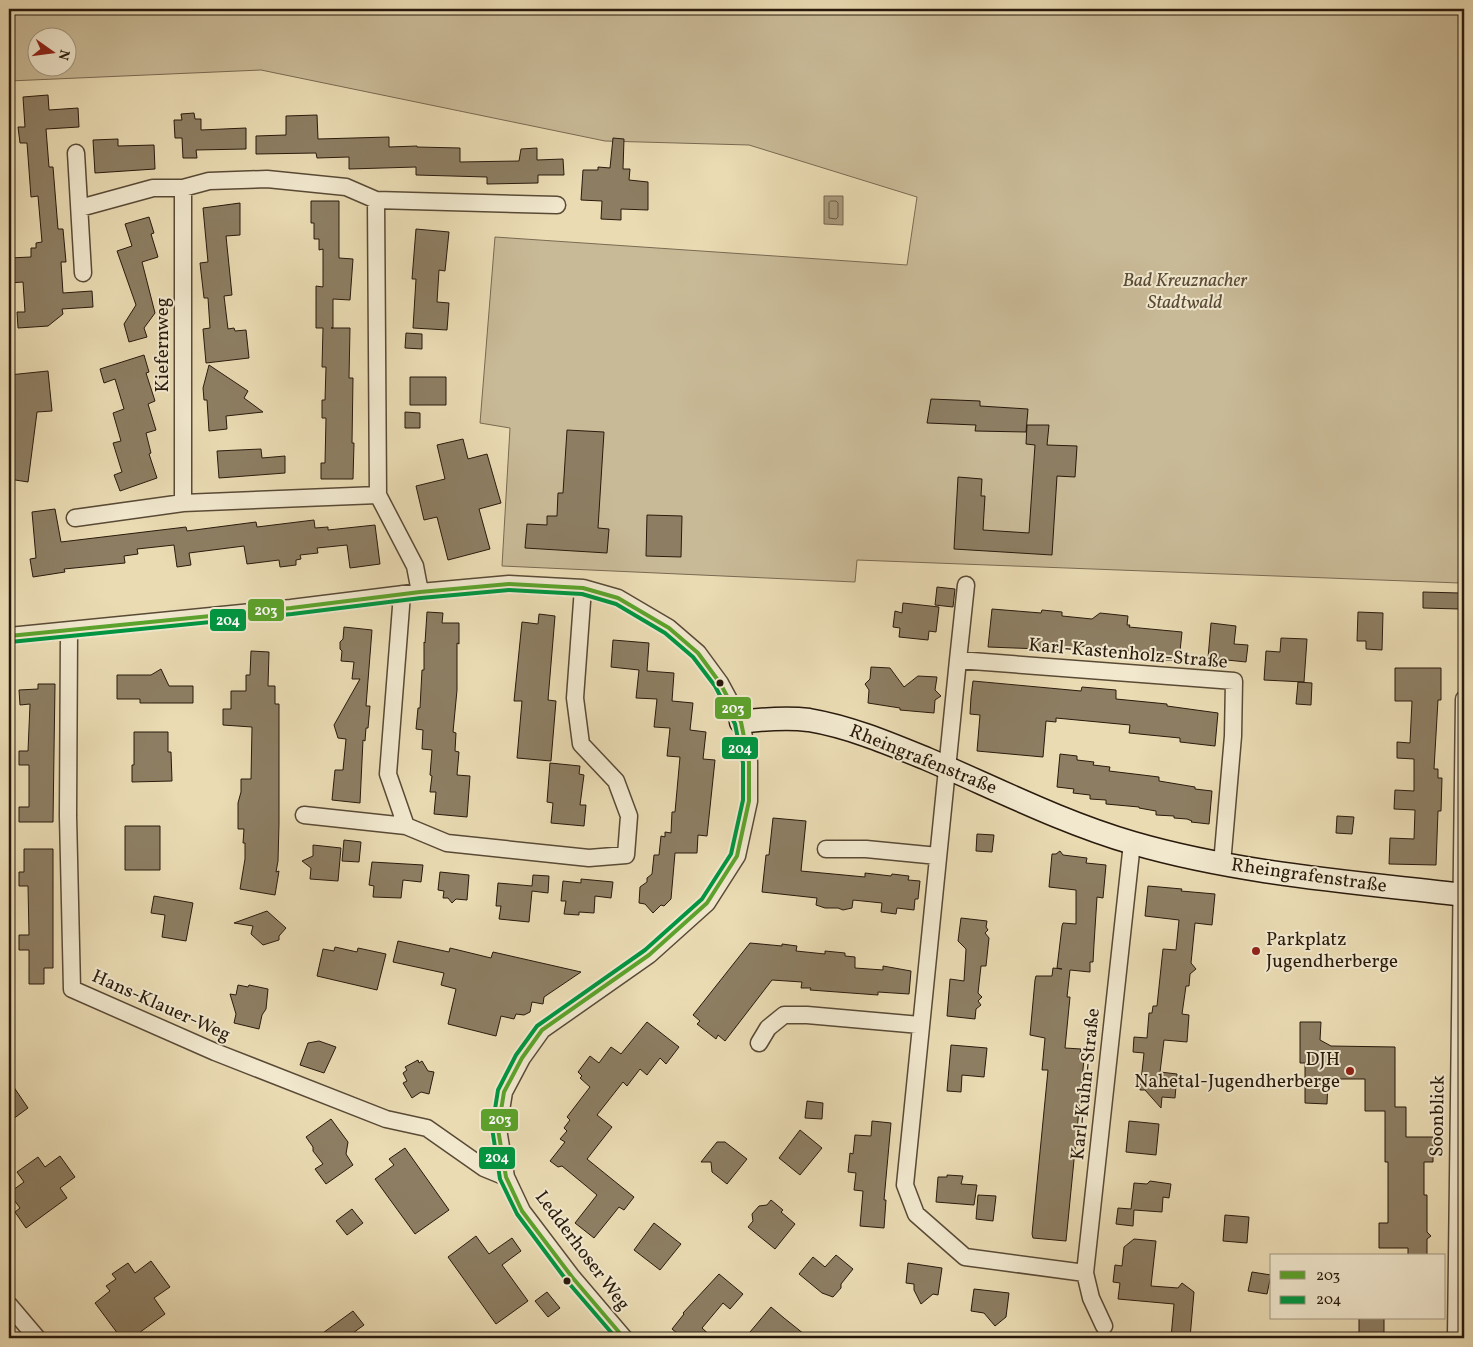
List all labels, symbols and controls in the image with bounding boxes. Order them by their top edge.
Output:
north arrow [28,28,78,78]
text: N [53,48,74,62]
park label: Bad Kreuznacher Stadtwald [1123,268,1248,316]
street label: Kiefernweg [150,298,176,392]
line badge: 203 [247,598,285,622]
text: 203 [255,602,277,621]
line badge: 204 [209,608,247,632]
text: 204 [216,612,241,631]
street label: Karl-Kastenholz-Straße [1027,632,1229,676]
unlabelled marker [715,678,725,688]
line badge: 203 [714,696,752,720]
text: 203 [722,700,744,719]
street label: Rheingrafenstraße [845,719,1001,801]
line badge: 204 [721,736,759,760]
text: 204 [728,740,753,759]
street label: Rheingrafenstraße [1229,852,1389,900]
place label: Parkplatz Jugendherberge [1266,927,1398,975]
marker: Parkplatz Jugendherberge [1250,945,1262,957]
street label: Hans-Klauer-Weg [88,964,234,1048]
street label: Karl-Kuhn-Straße [1065,1007,1107,1161]
place label: DJH Nahetal-Jugendherberge [1134,1047,1340,1095]
marker: DJH Nahetal-Jugendherberge [1344,1065,1356,1077]
street label: Soonblick [1424,1075,1452,1157]
line badge: 203 [480,1108,519,1132]
text: 203 [489,1111,511,1130]
line badge: 204 [478,1146,516,1170]
text: 204 [485,1149,510,1168]
street label: Ledderhoser Weg [528,1186,636,1316]
legend [1270,1254,1446,1320]
text: 203 [1316,1266,1340,1287]
unlabelled marker [562,1276,572,1286]
text: 204 [1316,1290,1342,1311]

